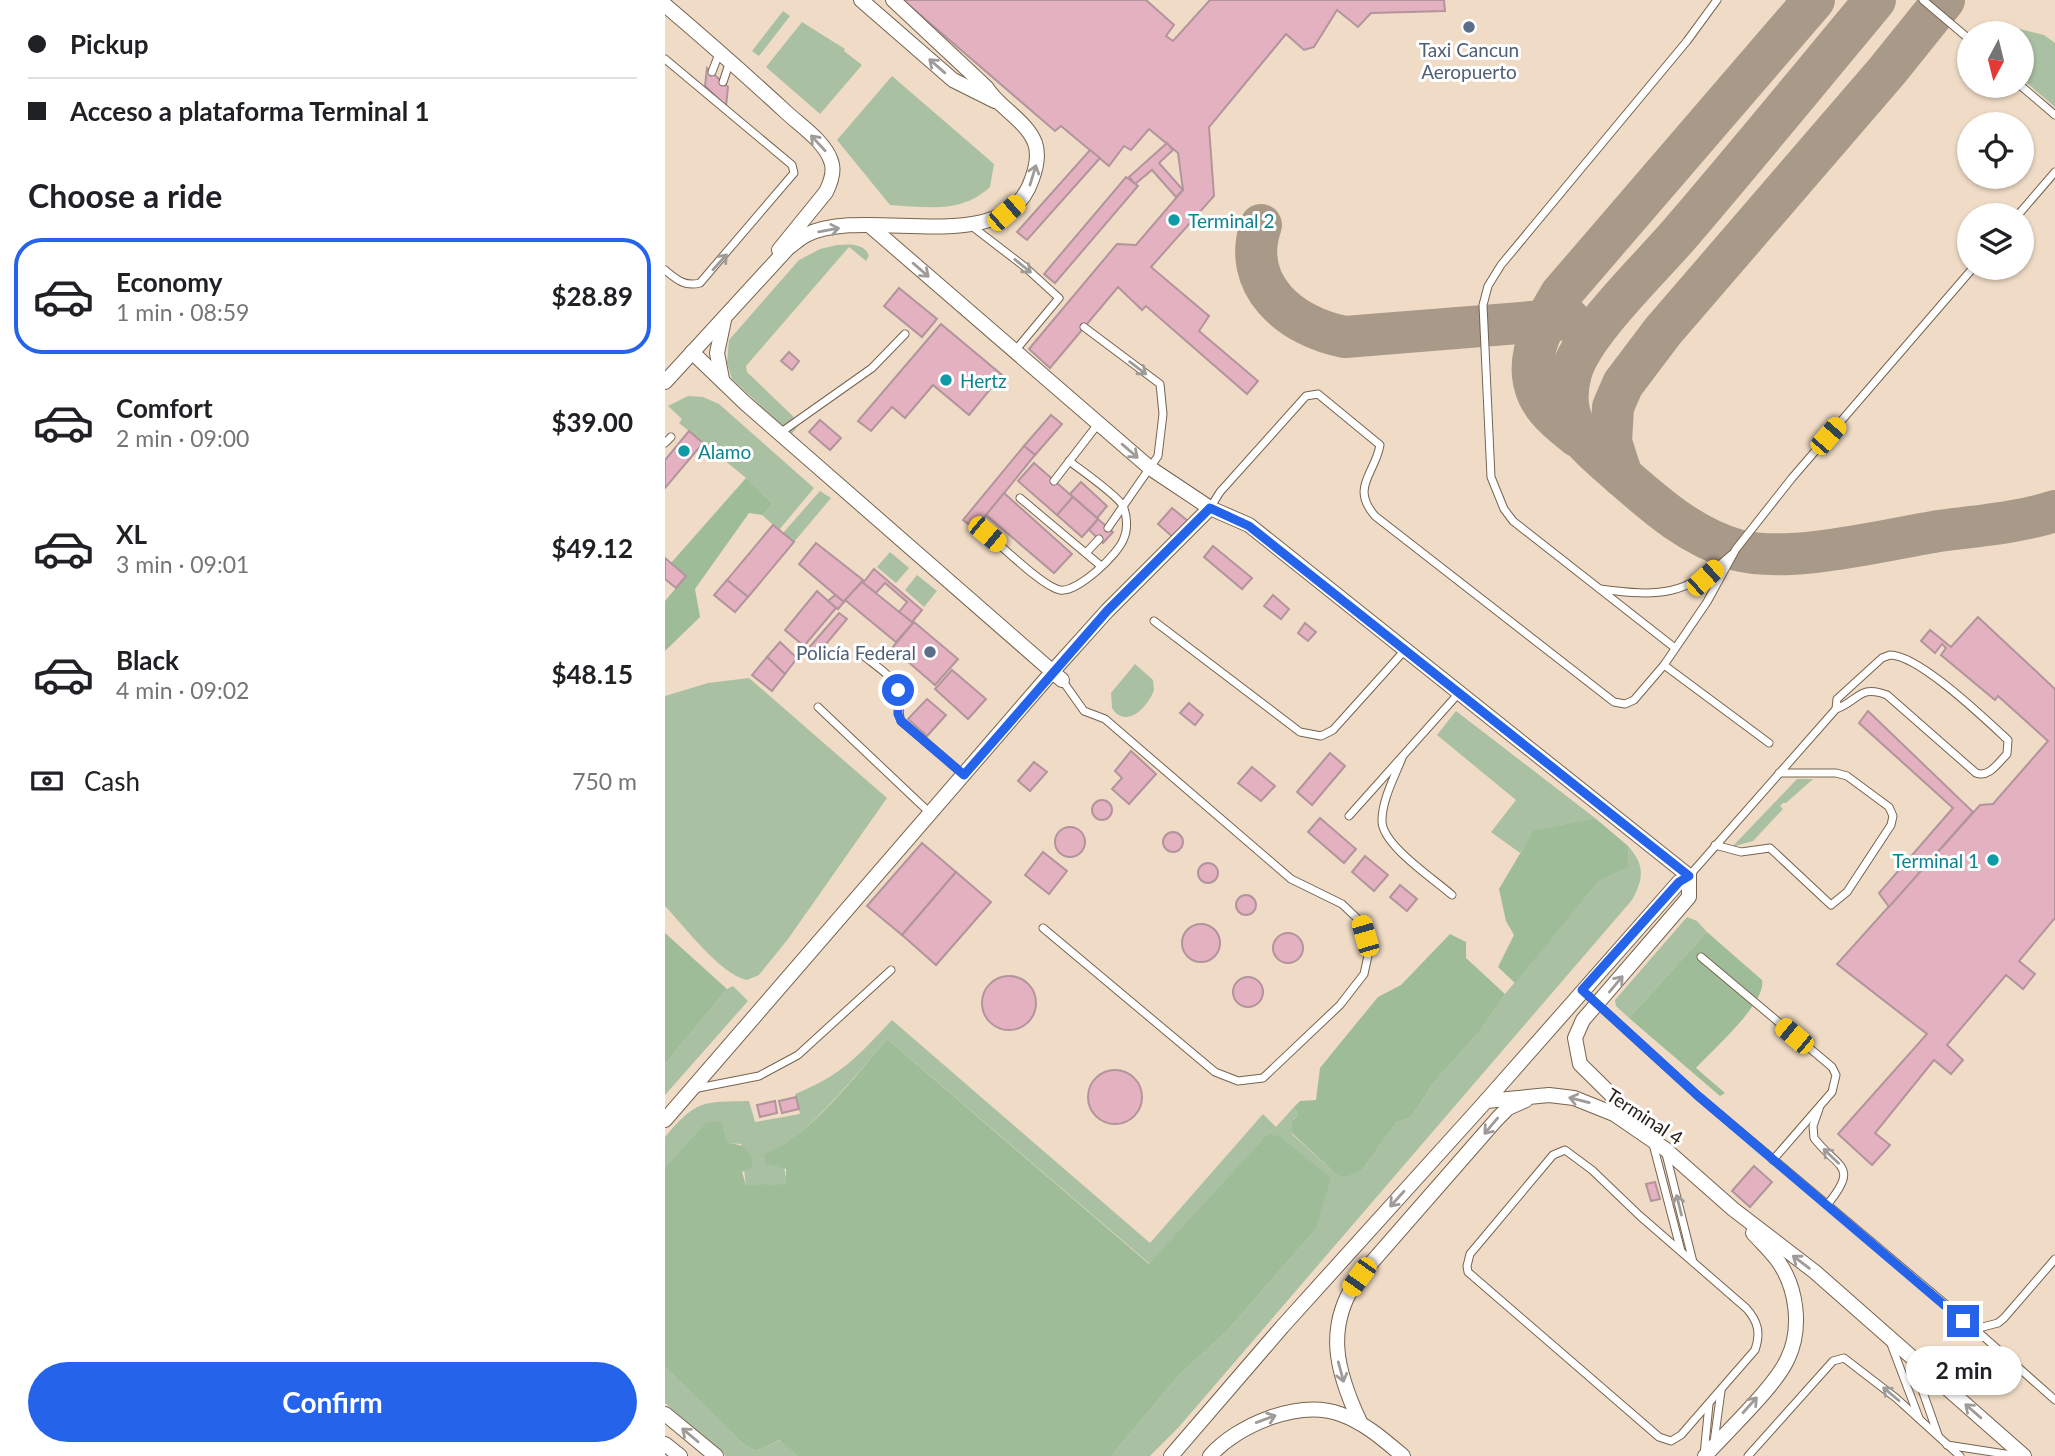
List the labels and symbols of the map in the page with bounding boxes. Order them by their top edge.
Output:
marker: Taxi Cancun Aeropuerto [1461,19,1477,35]
north arrow [1957,21,2033,98]
place label: Taxi Cancun Aeropuerto [1419,38,1519,83]
one-way arrow [928,58,946,74]
one-way arrow [810,135,827,152]
one-way arrow [1027,164,1040,186]
car [984,191,1029,235]
place label: Terminal 2 [1188,209,1274,232]
marker: Terminal 2 [1166,212,1182,228]
one-way arrow [817,223,840,236]
one-way arrow [711,254,728,271]
one-way arrow [1013,258,1031,273]
one-way arrow [911,262,929,278]
one-way arrow [1128,360,1147,375]
place label: Hertz [960,369,1007,392]
marker: Hertz [938,372,954,388]
car [1807,413,1850,459]
place label: Alamo [698,440,751,463]
marker: Alamo [676,443,692,459]
one-way arrow [1120,443,1138,459]
car [965,512,1010,556]
car [1683,556,1728,600]
place label: Policía Federal [796,641,916,664]
marker: Policía Federal [922,644,938,660]
route start [882,674,914,706]
place label: Terminal 1 [1893,849,1979,872]
marker: Terminal 1 [1985,852,2001,868]
car [1350,913,1381,959]
one-way arrow [1608,976,1624,994]
car [1772,1014,1817,1058]
street label: Terminal 4 [1602,1083,1688,1149]
one-way arrow [1569,1093,1591,1106]
one-way arrow [1483,1117,1499,1135]
one-way arrow [1822,1148,1840,1164]
one-way arrow [1389,1190,1405,1208]
one-way arrow [1672,1195,1685,1217]
car [1339,1254,1380,1300]
one-way arrow [1793,1254,1811,1269]
route end [1947,1305,1979,1337]
callout: 2 min [1905,1346,2021,1394]
one-way arrow [1335,1360,1348,1382]
one-way arrow [1882,1386,1900,1402]
one-way arrow [1742,1397,1759,1414]
one-way arrow [1964,1403,1982,1419]
one-way arrow [1255,1412,1277,1424]
one-way arrow [682,1427,700,1443]

